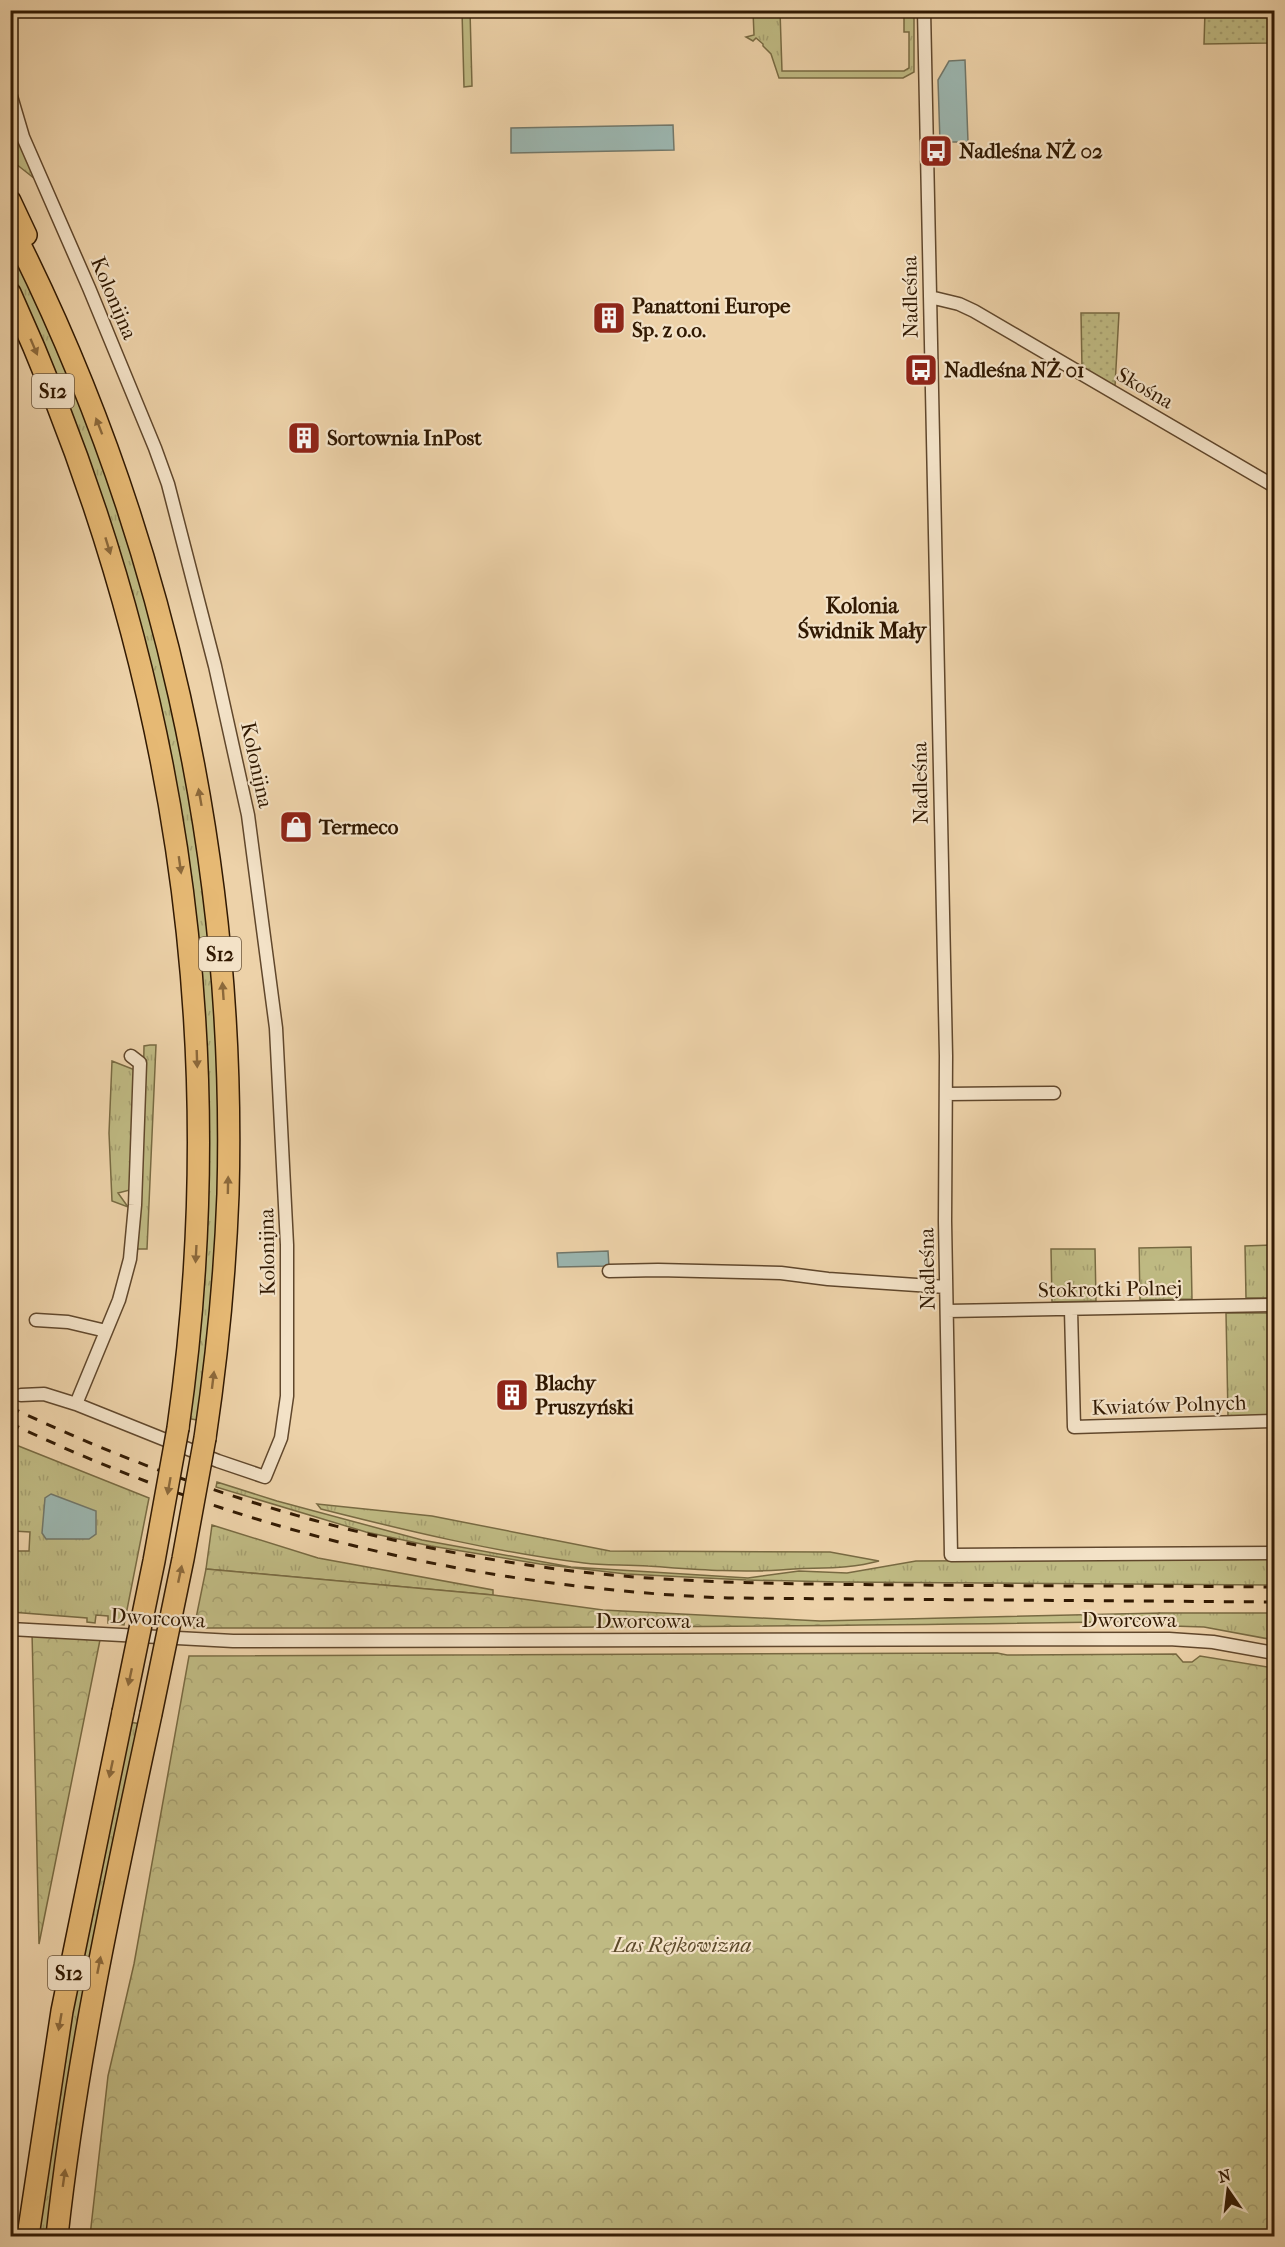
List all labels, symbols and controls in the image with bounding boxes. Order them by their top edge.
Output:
bus stop icon: Nadleśna NŻ 02 [918,133,954,169]
place label: Nadleśna NŻ 02 [959,138,1103,163]
street label: Kolonijna [86,253,142,343]
street label: Nadleśna [897,255,923,338]
place label: Panattoni Europe Sp. z o.o. [632,294,791,342]
building icon: Panattoni Europe Sp. z o.o. [591,300,627,336]
one-way arrow [30,338,39,355]
bus stop icon: Nadleśna NŻ 01 [903,352,939,388]
place label: Nadleśna NŻ 01 [944,357,1084,382]
street label: Skośna [1112,362,1178,414]
road number: S12 [32,374,74,408]
one-way arrow [94,416,104,434]
building icon: Sortownia InPost [286,420,322,456]
place label: Sortownia InPost [327,426,482,450]
one-way arrow [104,537,113,555]
district label: Kolonia Świdnik Mały [798,593,928,644]
street label: Kolonijna [236,720,278,810]
street label: Nadleśna [907,741,933,824]
one-way arrow [195,787,204,806]
shop icon: Termeco [278,809,314,845]
place label: Termeco [318,815,399,839]
one-way arrow [175,856,184,875]
road number: S12 [199,937,241,971]
one-way arrow [218,981,228,1000]
one-way arrow [192,1050,201,1069]
one-way arrow [223,1176,233,1195]
street label: Kolonijna [254,1208,280,1296]
street label: Nadleśna [914,1227,940,1310]
one-way arrow [191,1245,200,1264]
street label: Stokrotki Polnej [1038,1276,1182,1302]
one-way arrow [209,1370,218,1389]
place label: Blachy Pruszyński [535,1371,634,1419]
building icon: Blachy Pruszyński [494,1377,530,1413]
street label: Kwiatów Polnych [1091,1390,1247,1420]
one-way arrow [164,1477,173,1496]
one-way arrow [176,1565,185,1584]
street label: Dworcowa [110,1604,206,1632]
street label: Dworcowa [1081,1608,1177,1632]
street label: Dworcowa [595,1609,691,1633]
one-way arrow [125,1668,134,1687]
one-way arrow [106,1760,115,1779]
park label: Las Rejkowizna [610,1933,752,1957]
road number: S12 [48,1956,90,1990]
one-way arrow [95,1956,104,1975]
one-way arrow [55,2013,64,2032]
north arrow [1198,2160,1258,2220]
text: N [1216,2165,1234,2187]
one-way arrow [60,2169,69,2188]

